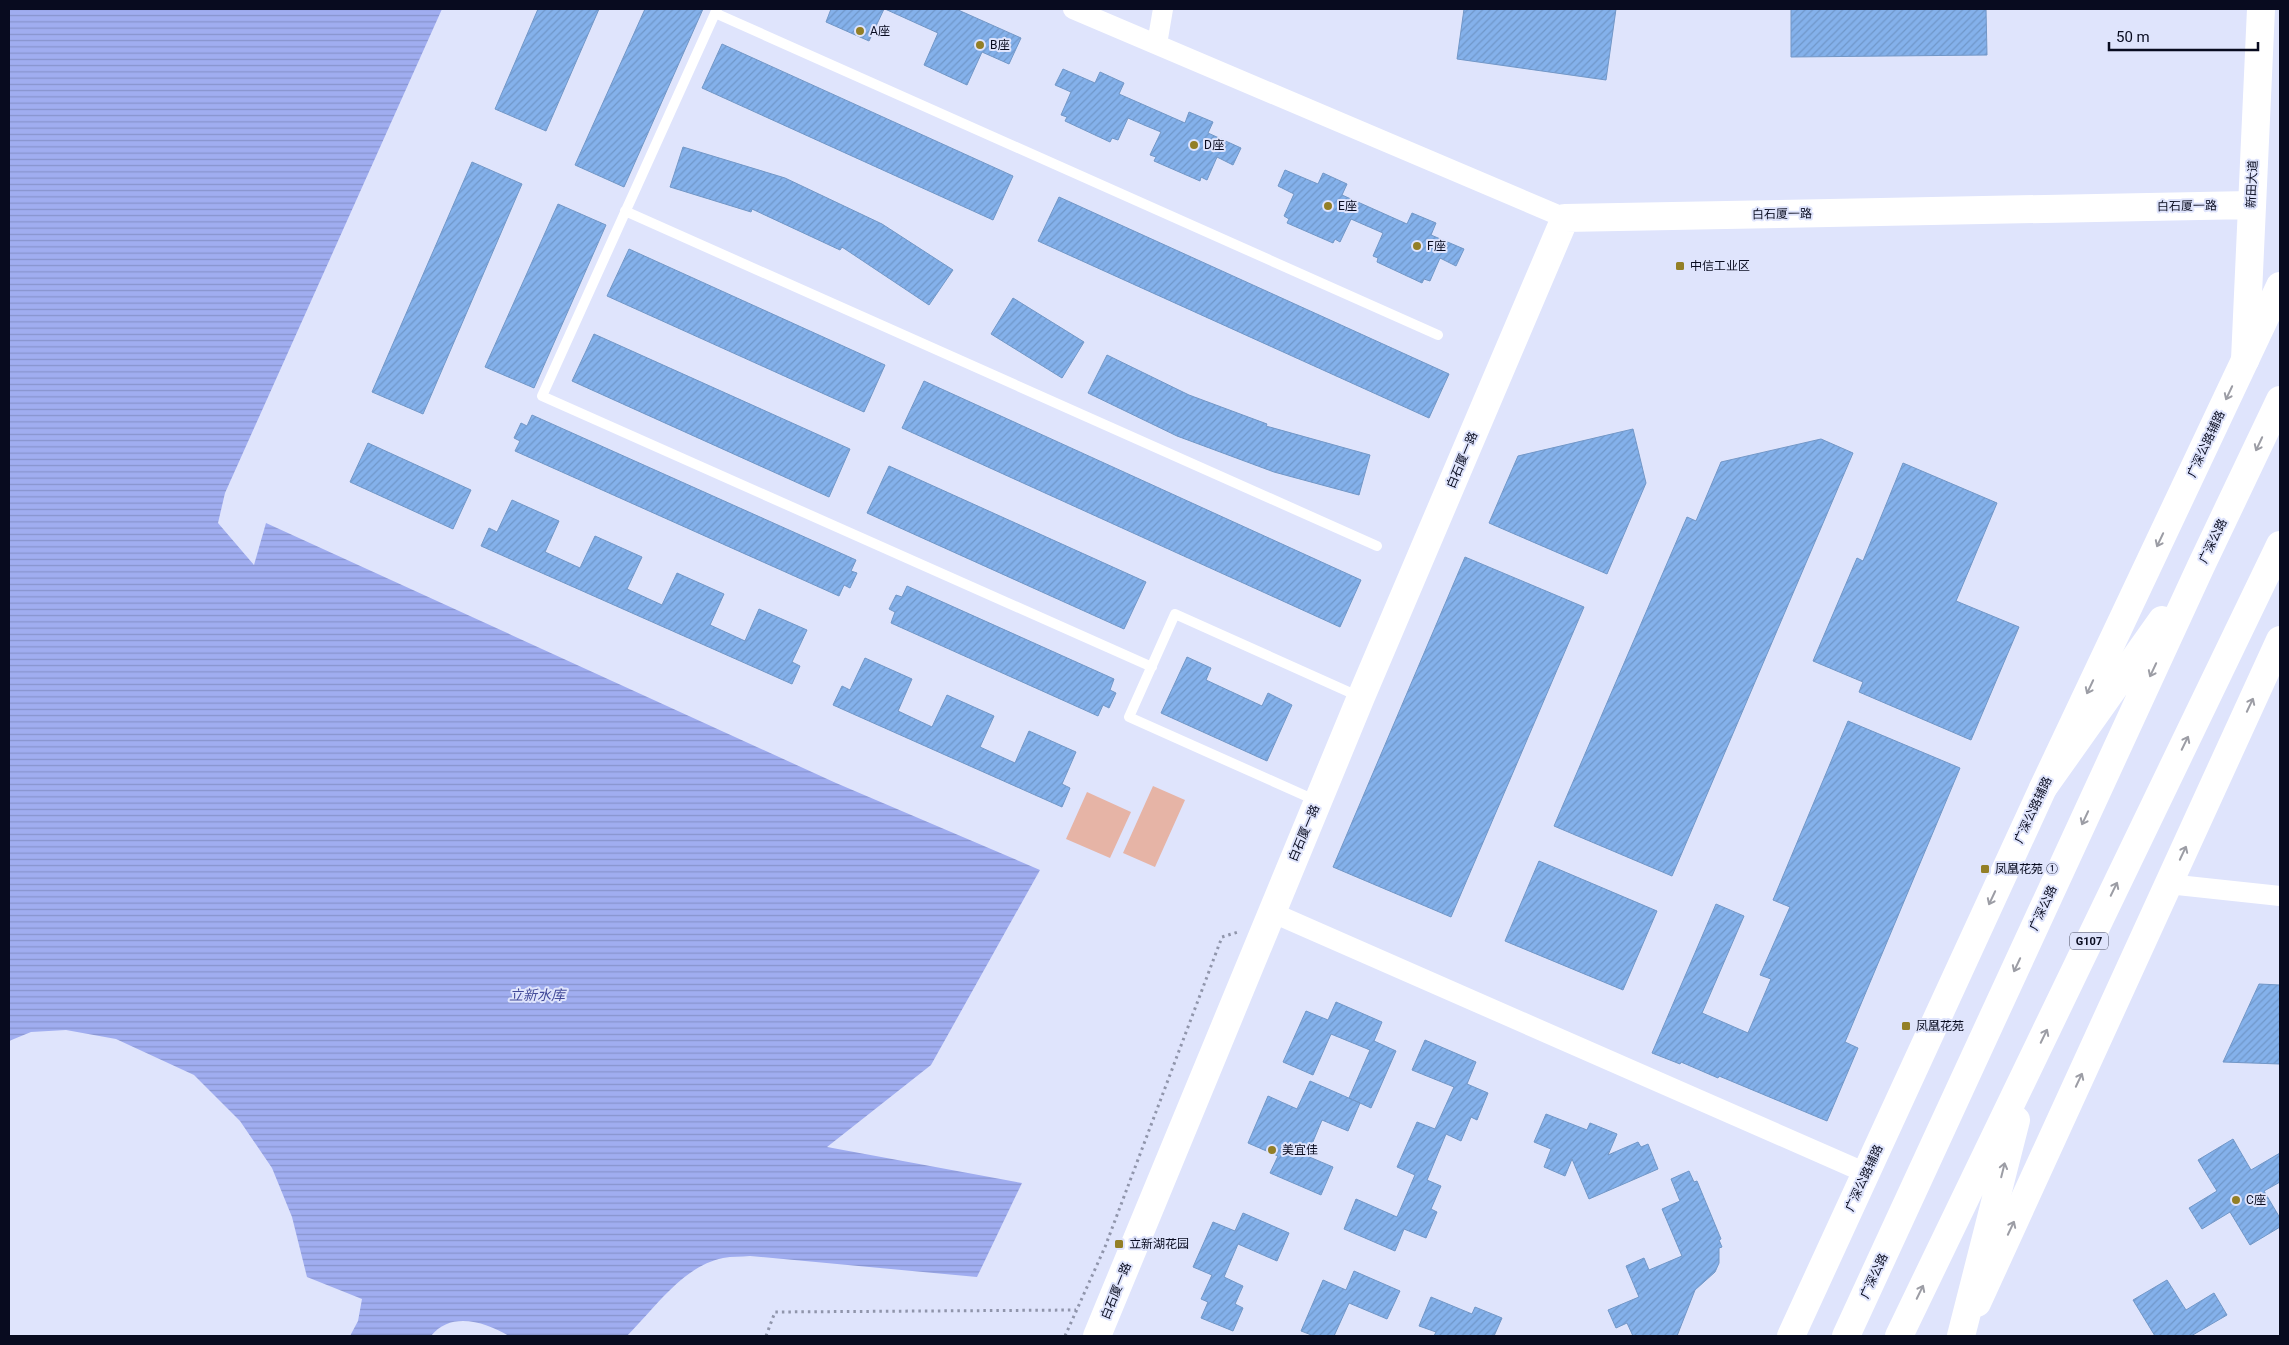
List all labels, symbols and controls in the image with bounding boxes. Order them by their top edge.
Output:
scale bar [2109,20,2258,52]
place label: A座 [870,24,890,38]
marker: A座 [854,25,866,37]
text: 50 m [2116,28,2150,46]
place label: B座 [990,38,1009,52]
marker: B座 [974,39,986,51]
place label: D座 [1204,138,1224,152]
marker: D座 [1188,139,1200,151]
street label: 新田大道 [2244,160,2260,208]
street label: 白石厦一路 [2157,198,2217,214]
place label: E座 [1338,199,1357,213]
marker: E座 [1322,200,1334,212]
street label: 白石厦一路 [1752,206,1812,222]
place label: F座 [1427,239,1446,253]
marker: F座 [1411,240,1423,252]
place label: 中信工业区 [1690,259,1750,273]
marker: 中信工业区 [1674,260,1686,272]
one-way arrow [2224,385,2234,400]
street label: 广深公路辅路 [2184,408,2228,480]
street label: 白石厦一路 [1444,430,1480,490]
one-way arrow [2254,436,2264,451]
street label: 广深公路 [2196,516,2230,566]
one-way arrow [2155,532,2164,547]
one-way arrow [2148,662,2157,677]
one-way arrow [2085,679,2095,694]
one-way arrow [2246,698,2256,713]
one-way arrow [2181,736,2190,751]
street label: 广深公路辅路 [2011,774,2055,846]
street label: 白石厦一路 [1286,803,1322,863]
one-way arrow [2080,810,2089,825]
one-way arrow [2178,846,2188,861]
place label: 凤凰花苑 ① [1995,862,2058,876]
marker: 凤凰花苑 ① [1979,863,1991,875]
one-way arrow [2110,882,2120,897]
street label: 广深公路 [2027,883,2059,933]
one-way arrow [1987,890,1997,905]
road number: G107 [2070,932,2108,949]
one-way arrow [2012,957,2021,972]
water label: 立新水库 [509,987,567,1003]
place label: 凤凰花苑 [1916,1019,1964,1033]
marker: 凤凰花苑 [1900,1020,1912,1032]
one-way arrow [2039,1028,2049,1043]
one-way arrow [2074,1073,2084,1088]
street label: 广深公路辅路 [1842,1142,1886,1214]
place label: 美宜佳 [1282,1143,1318,1157]
marker: 美宜佳 [1266,1144,1278,1156]
one-way arrow [1999,1163,2009,1179]
place label: C座 [2246,1193,2266,1207]
marker: C座 [2230,1194,2242,1206]
one-way arrow [2007,1221,2016,1236]
place label: 立新湖花园 [1129,1237,1189,1251]
marker: 立新湖花园 [1113,1238,1125,1250]
street label: 广深公路 [1858,1251,1890,1301]
street label: 白石厦一路 [1098,1261,1134,1321]
one-way arrow [1916,1285,1925,1300]

